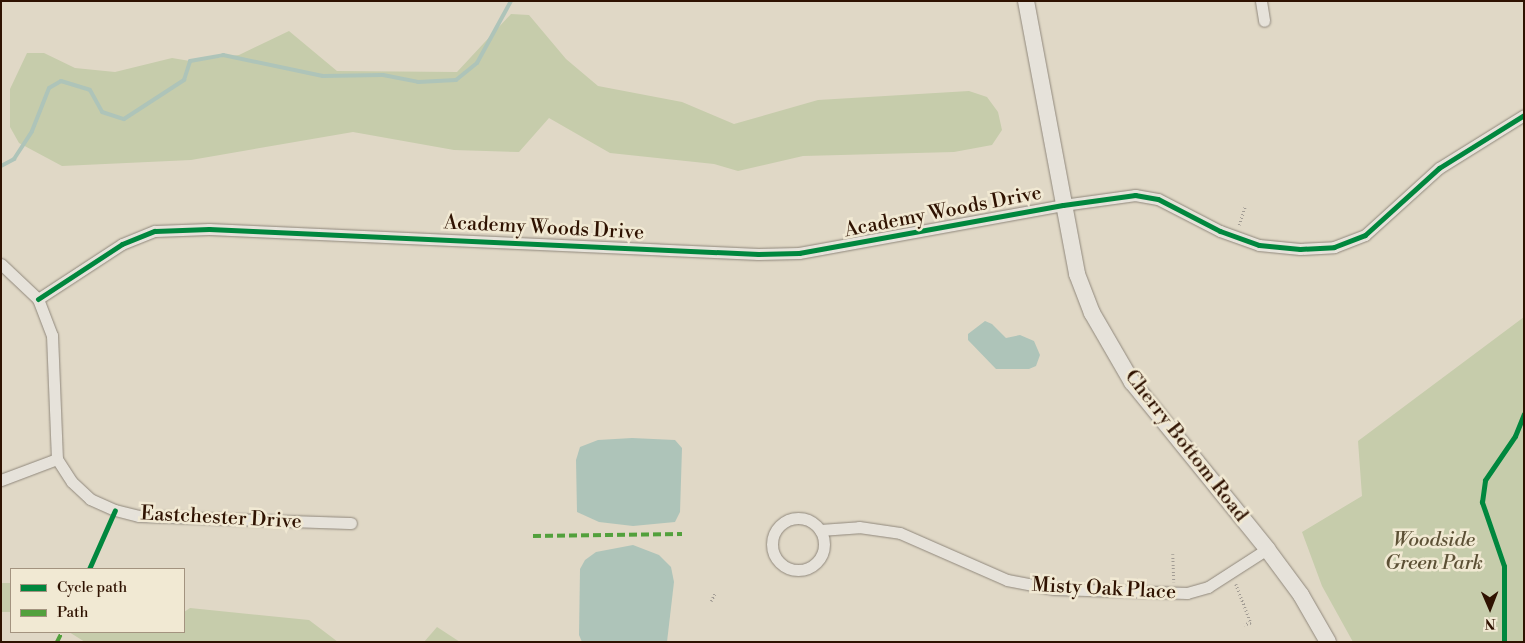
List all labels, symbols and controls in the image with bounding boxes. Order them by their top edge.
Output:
street label: Academy Woods Drive [842,181,1044,243]
street label: Academy Woods Drive [443,211,645,245]
street label: Cherry Bottom Road [1119,365,1253,527]
street label: Eastchester Drive [140,502,302,534]
park label: Woodside Green Park [1385,528,1483,575]
legend [10,568,185,633]
street label: Misty Oak Place [1031,573,1177,605]
text: Cycle path [57,578,127,597]
north arrow [1465,583,1515,633]
text: Path [57,603,89,622]
text: N [1485,614,1496,632]

